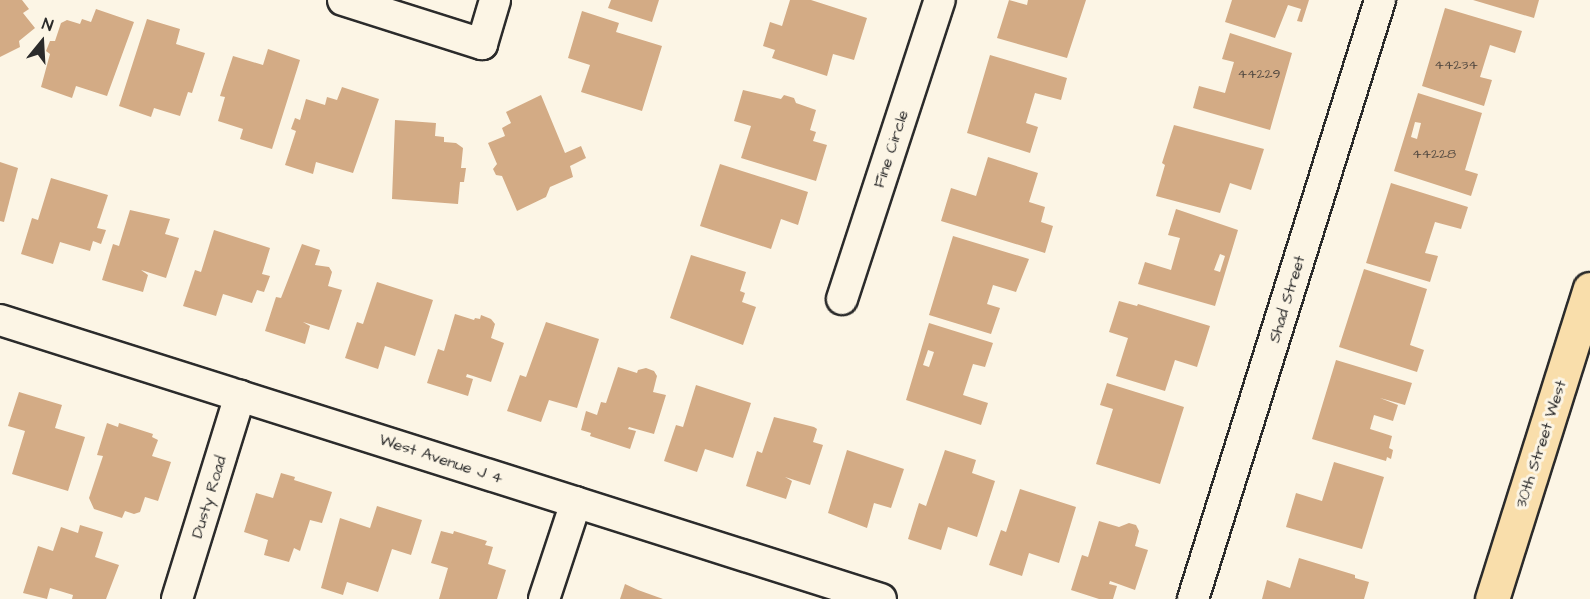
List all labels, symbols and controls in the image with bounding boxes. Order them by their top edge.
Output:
north arrow [12,12,72,72]
text: N [39,13,56,37]
house number: 44234 [1434,57,1478,73]
house number: 44229 [1237,66,1281,82]
street label: Fine Circle [869,108,913,190]
house number: 44228 [1412,146,1456,162]
street label: Shad Street [1265,253,1309,345]
street label: 30th Street West [1511,378,1571,510]
street label: West Avenue J 4 [377,430,505,488]
street label: Dusty Road [187,454,231,540]

